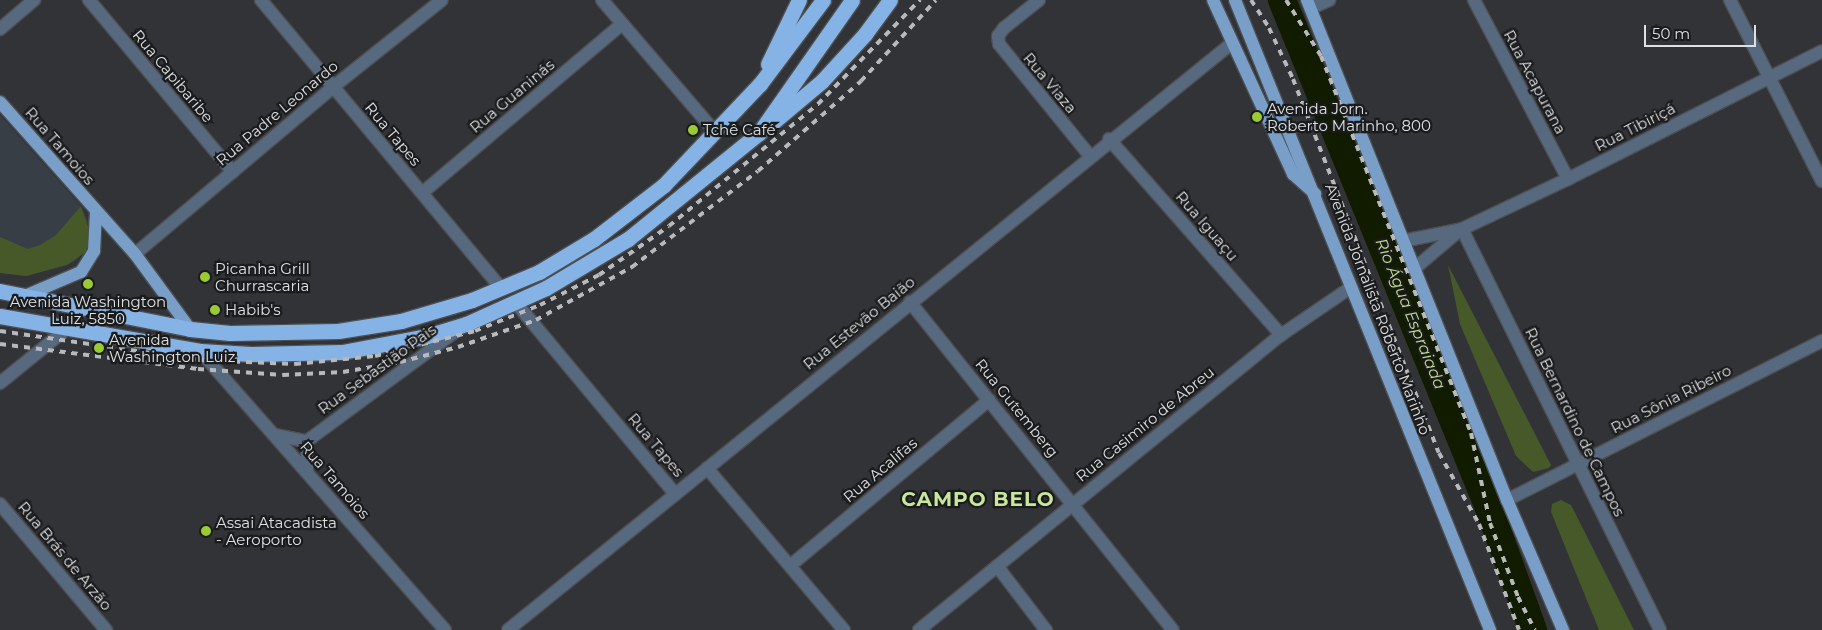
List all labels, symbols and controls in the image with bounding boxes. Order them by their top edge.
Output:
scale bar [1647,15,1760,47]
text: 50 m [1652,24,1690,43]
street label: Rua Capibaribe [129,26,217,126]
street label: Rua Acapurana [1500,27,1570,137]
street label: Rua Viaza [1020,49,1080,117]
street label: Rua Guaninás [466,55,558,137]
street label: Rua Padre Leonardo [212,57,342,169]
street label: Rua Tapes [361,99,425,169]
place label: Avenida Jorn. Roberto Marinho, 800 [1267,99,1431,134]
street label: Rua Tibiriçá [1592,99,1678,155]
street label: Rua Tamoios [21,104,99,188]
marker: Avenida Jorn. Roberto Marinho, 800 [1251,111,1263,123]
place label: Tchê Café [703,121,776,139]
marker: Tchê Café [687,124,699,136]
street label: Avenida Jornalista Roberto Marinho [1322,181,1434,437]
street label: Rua Iguaçu [1172,188,1242,264]
water label: Rio Água Espraiada [1371,236,1449,392]
place label: Picanha Grill Churrascaria [215,259,310,294]
marker: Picanha Grill Churrascaria [199,271,211,283]
street label: Rua Estevão Baião [800,273,918,373]
marker: Avenida Washington Luiz, 5850 [82,278,94,290]
place label: Avenida Washington Luiz, 5850 [10,292,166,327]
place label: Habib's [225,301,281,319]
marker: Habib's [209,304,221,316]
street label: Rua Sebastião Pais [315,320,439,418]
street label: Rua Bernardino de Campos [1521,325,1629,519]
place label: Avenida Washington Luiz [109,330,235,365]
marker: Avenida Washington Luiz [93,342,105,354]
street label: Rua Gutemberg [972,355,1062,461]
street label: Rua Sônia Ribeiro [1608,361,1734,437]
street label: Rua Casimiro de Abreu [1072,363,1218,485]
street label: Rua Tapes [624,410,688,480]
street label: Rua Acalifas [839,434,921,506]
street label: Rua Tamoios [296,438,374,522]
district label: CAMPO BELO [900,487,1056,511]
street label: Rua Brás de Arzão [14,498,116,614]
place label: Assai Atacadista - Aeroporto [216,513,337,548]
marker: Assai Atacadista - Aeroporto [200,525,212,537]

